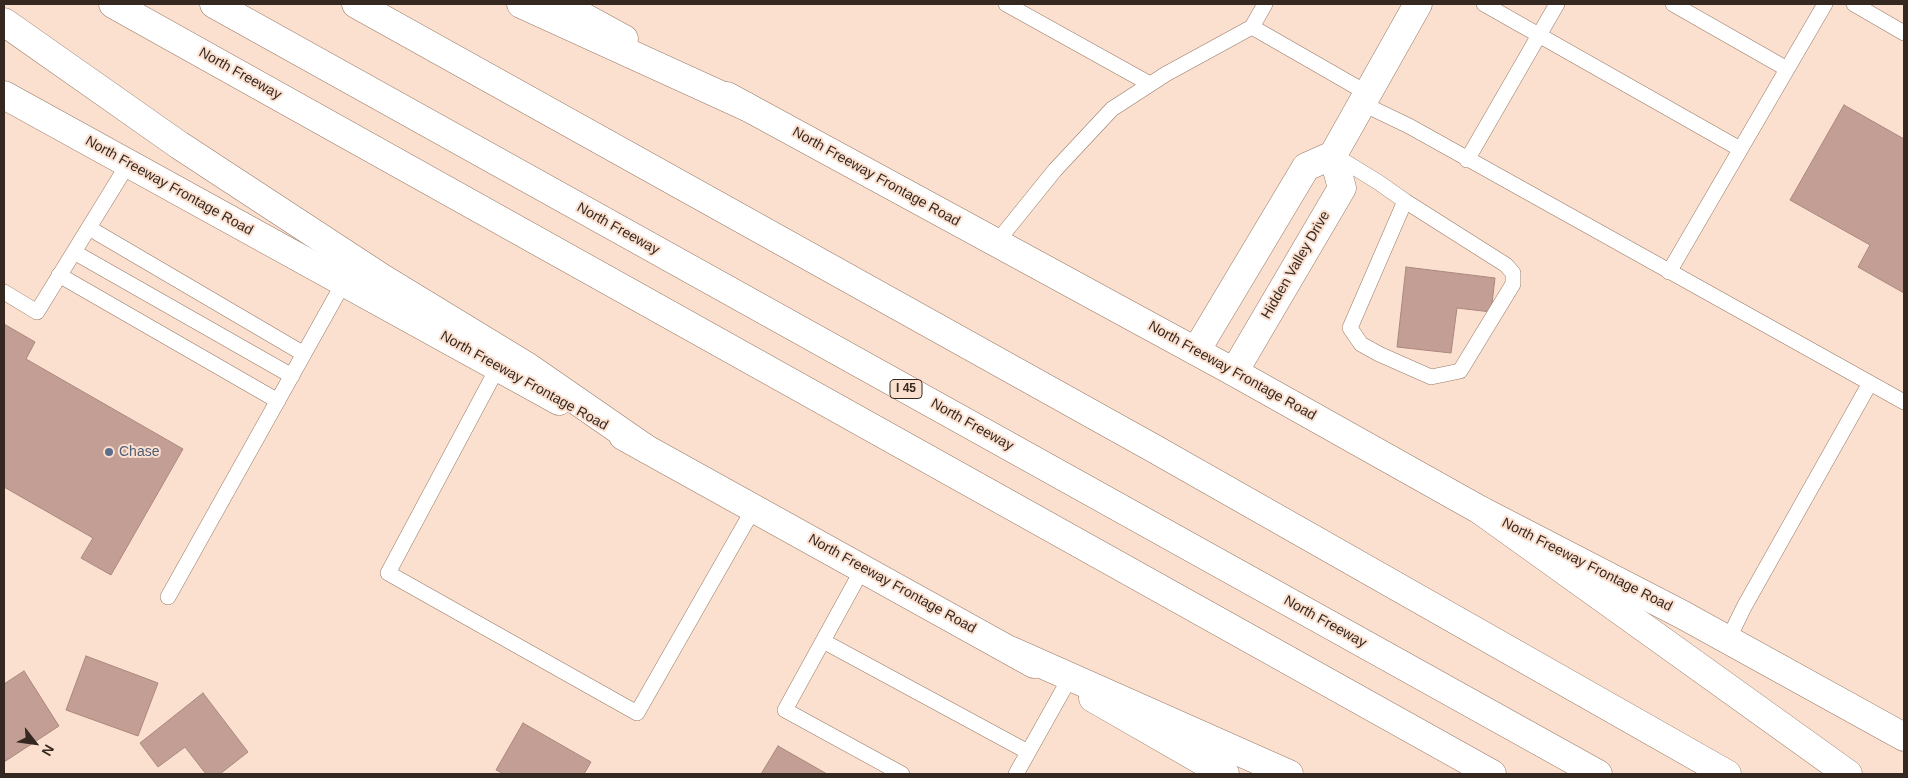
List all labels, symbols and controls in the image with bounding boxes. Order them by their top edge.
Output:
street label: North Freeway [196,44,284,104]
street label: North Freeway Frontage Road [789,124,963,230]
street label: North Freeway Frontage Road [82,133,256,239]
street label: North Freeway [574,199,662,259]
street label: Hidden Valley Drive [1258,208,1334,322]
street label: North Freeway Frontage Road [1145,318,1319,424]
street label: North Freeway Frontage Road [437,328,611,434]
road number: I 45 [890,379,922,398]
street label: North Freeway [928,395,1016,455]
place label: Chase [119,444,159,460]
marker: Chase [103,446,115,458]
street label: North Freeway Frontage Road [1499,515,1675,615]
street label: North Freeway Frontage Road [805,531,979,637]
street label: North Freeway [1281,592,1369,652]
north arrow [10,718,60,768]
text: N [39,742,57,759]

